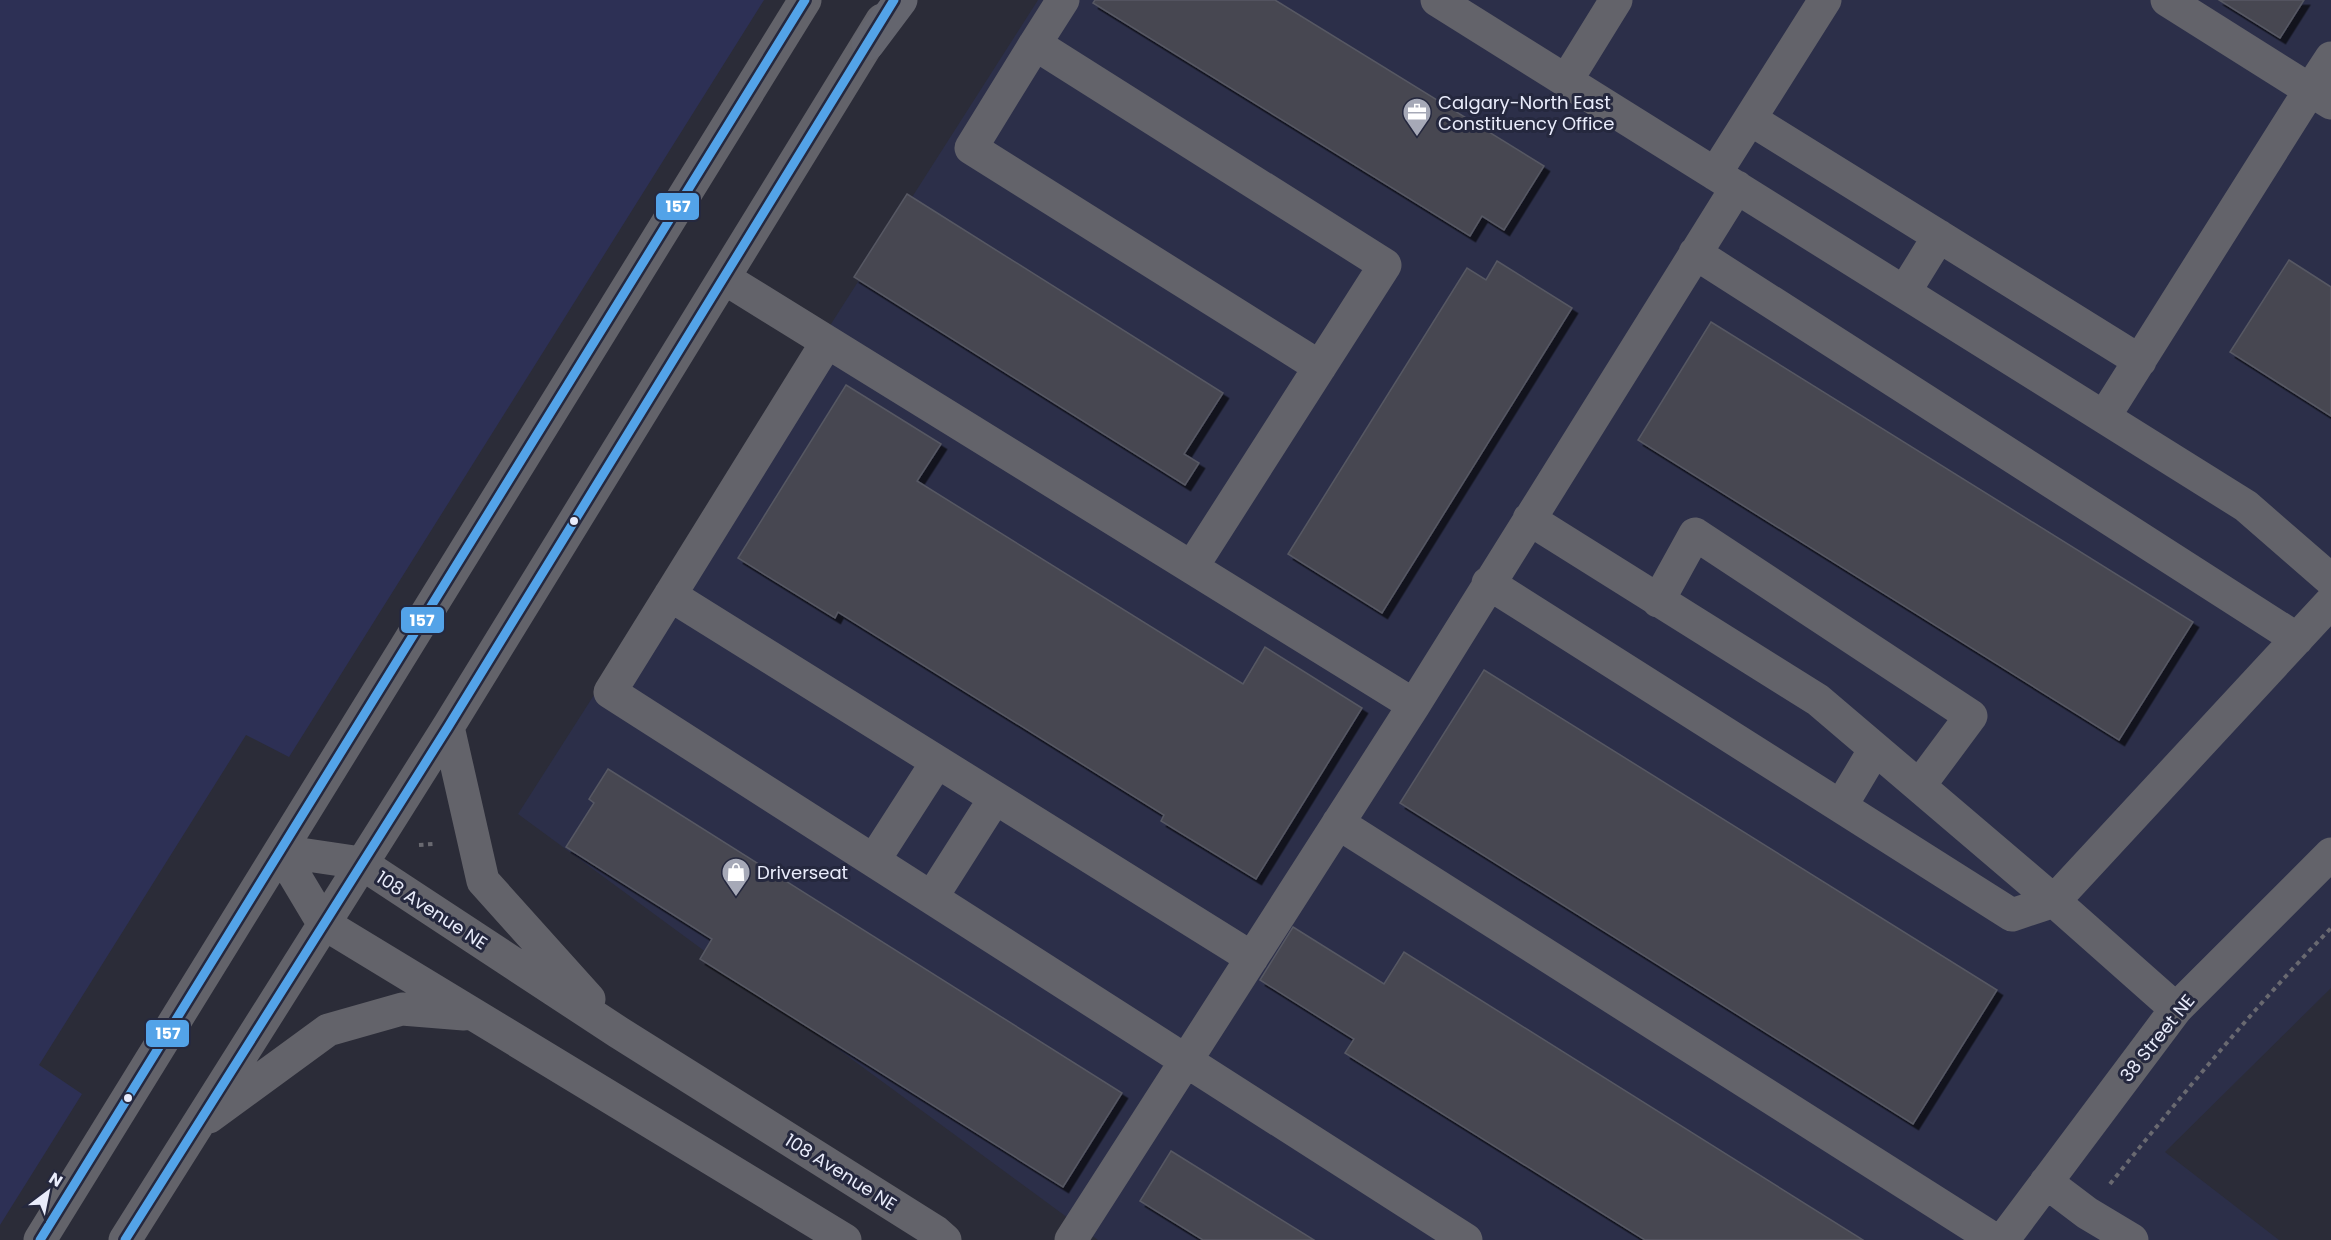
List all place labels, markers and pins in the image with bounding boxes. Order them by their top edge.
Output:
place label: Calgary-North East Constituency Office [1438,90,1614,136]
office icon: Calgary-North East Constituency Office [1401,96,1433,138]
unlabelled marker [568,515,580,527]
shop icon: Driverseat [720,856,752,898]
place label: Driverseat [757,860,848,885]
unlabelled marker [122,1092,134,1104]

